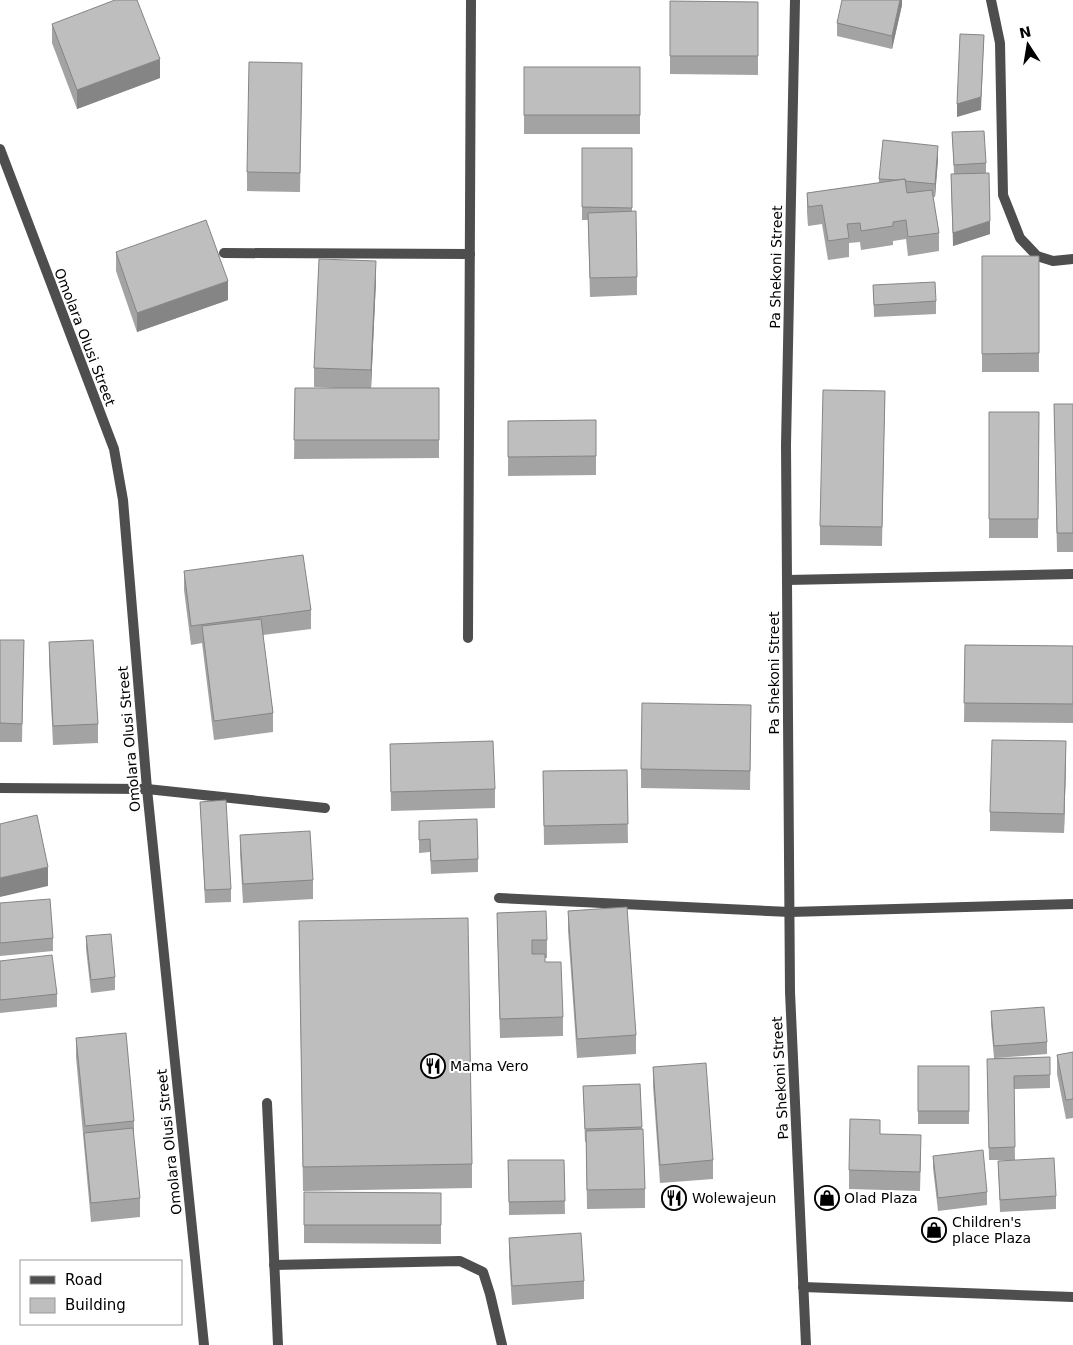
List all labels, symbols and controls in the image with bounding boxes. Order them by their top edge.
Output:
north arrow [1003,20,1053,70]
text: N [1018,23,1033,41]
street label: Pa Shekoni Street [767,205,785,329]
street label: Omolara Olusi Street [51,266,119,409]
street label: Pa Shekoni Street [766,611,782,735]
street label: Omolara Olusi Street [115,665,143,813]
street label: Pa Shekoni Street [769,1016,791,1140]
restaurant icon: Mama Vero [420,1053,446,1079]
place label: Mama Vero [450,1058,528,1074]
street label: Omolara Olusi Street [153,1068,185,1216]
restaurant icon: Wolewajeun [661,1185,687,1211]
shop icon: Olad Plaza [814,1185,840,1211]
place label: Wolewajeun [692,1190,776,1206]
place label: Olad Plaza [844,1190,918,1206]
place label: Children's place Plaza [952,1214,1031,1246]
shop icon: Children's place Plaza [921,1217,947,1243]
legend [20,1260,182,1325]
text: Road [65,1271,103,1289]
text: Building [65,1296,126,1314]

